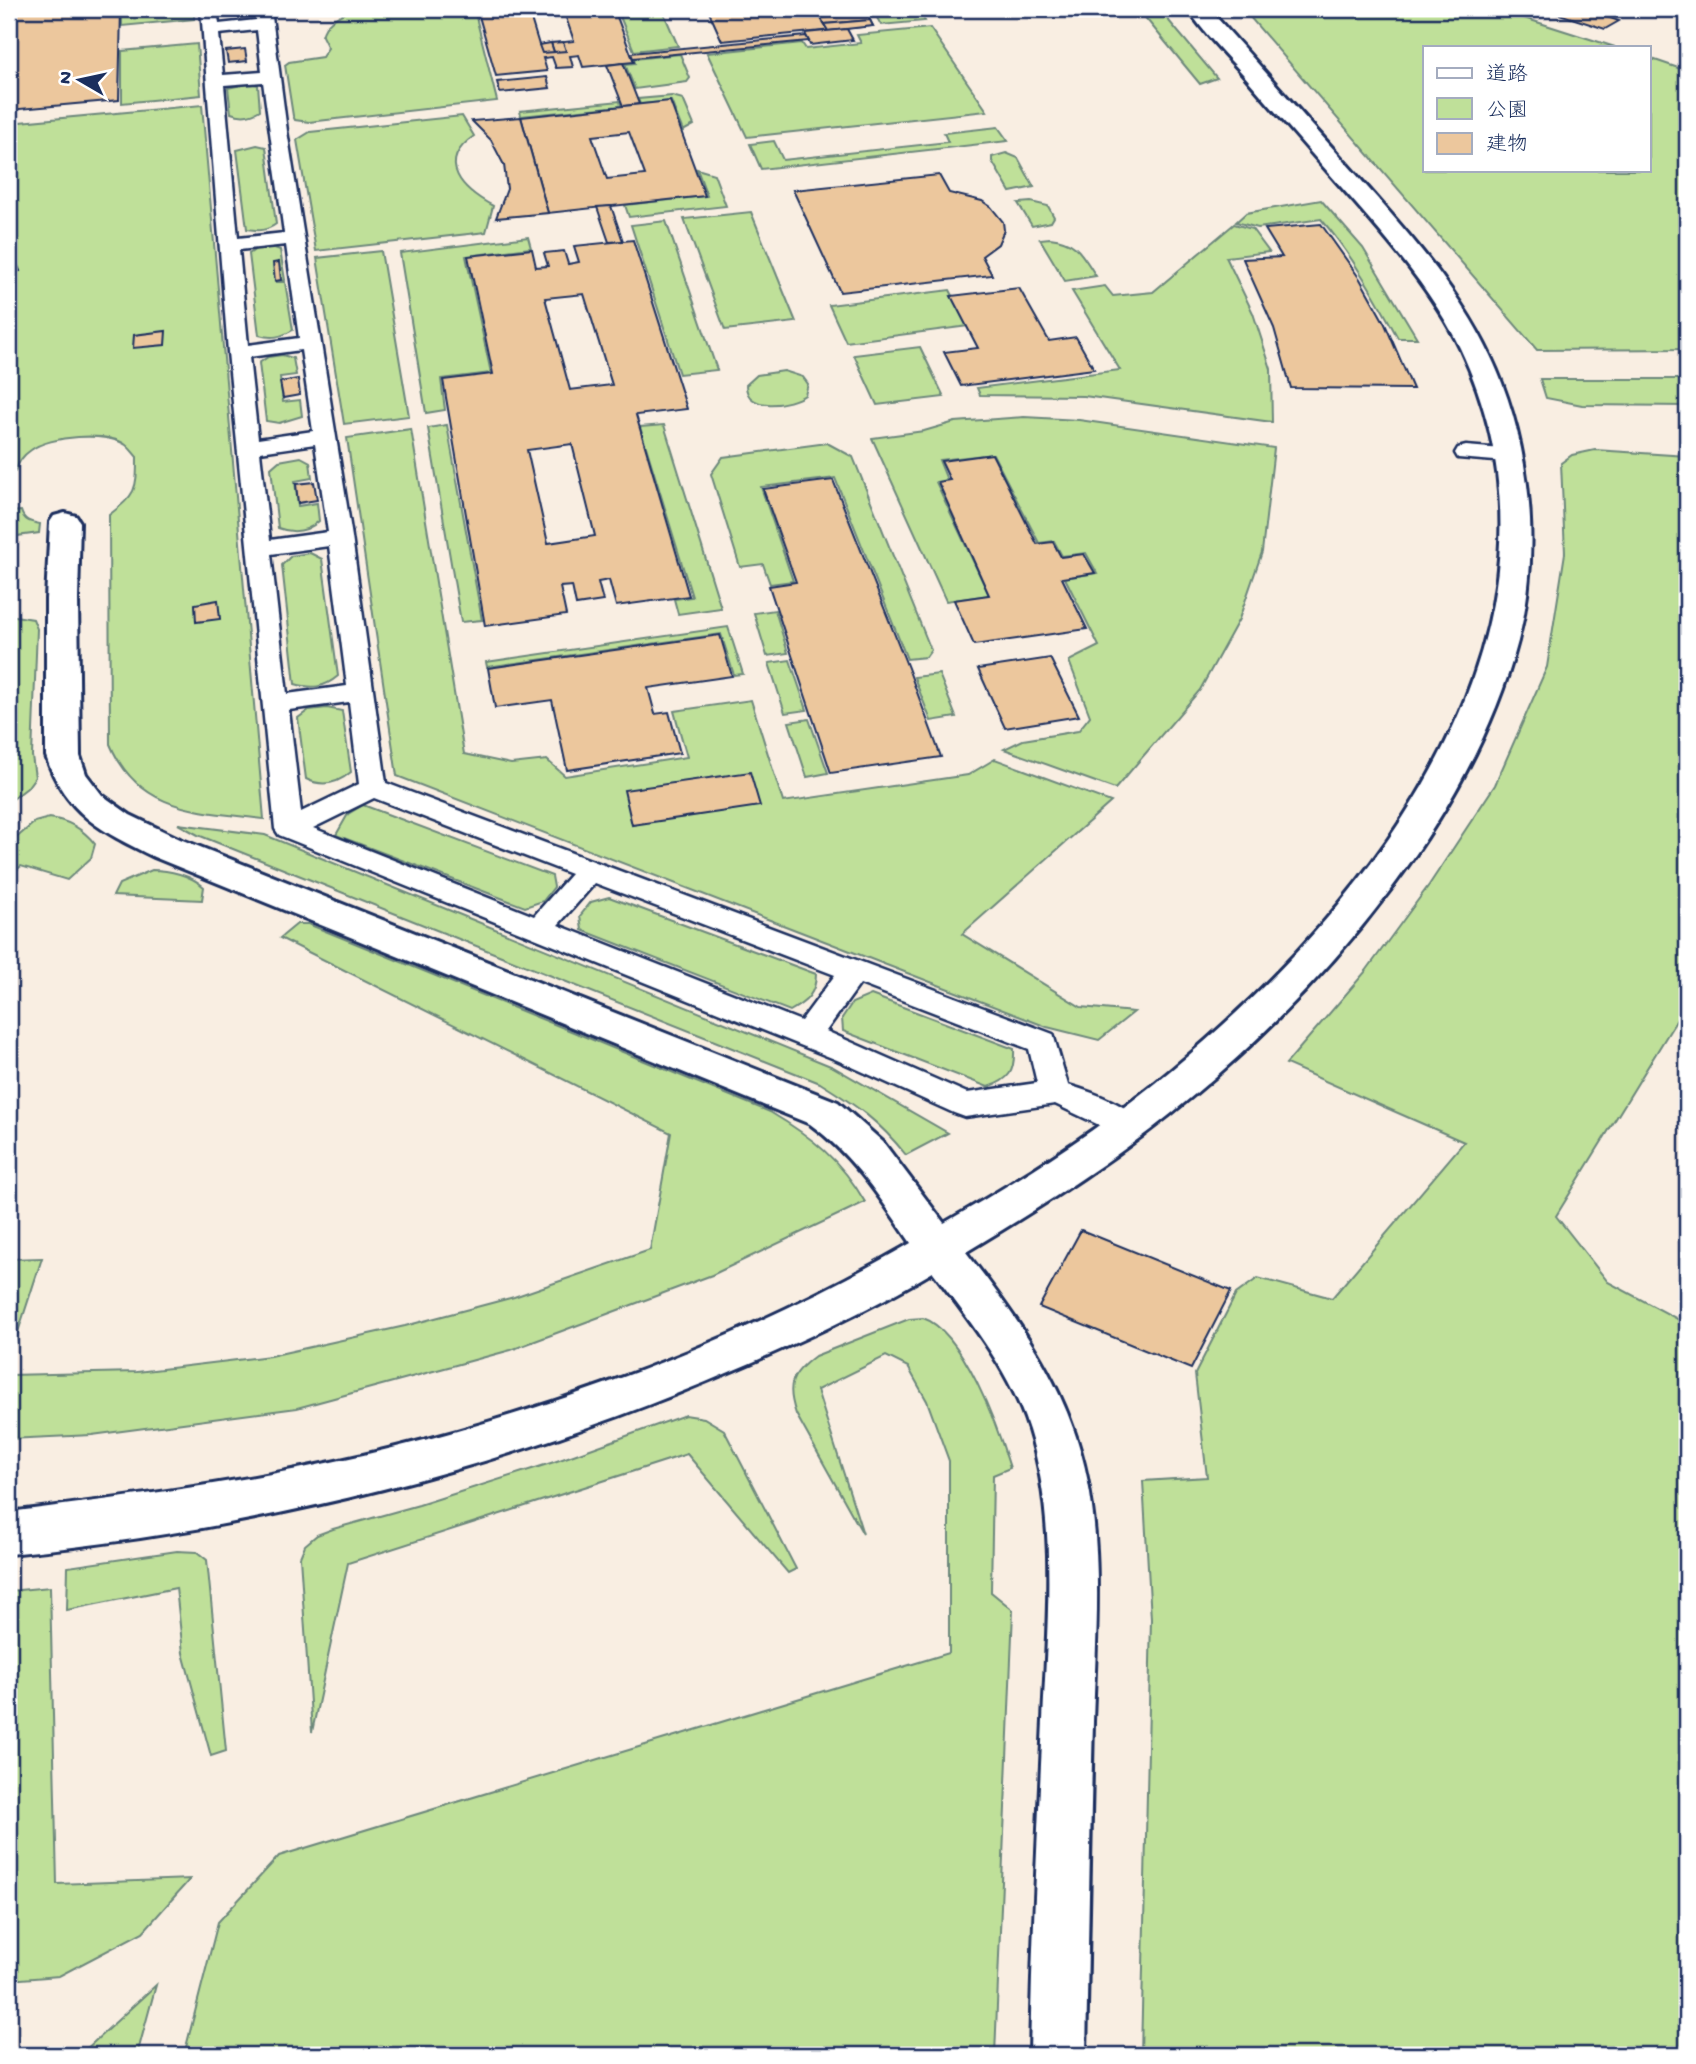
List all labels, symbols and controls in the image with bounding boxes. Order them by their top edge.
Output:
north arrow [46,46,116,116]
legend [1423,46,1650,172]
text: 道路 [1486,63,1528,89]
text: N [54,70,79,86]
text: 公園 [1486,100,1528,125]
text: 建物 [1486,133,1528,159]

